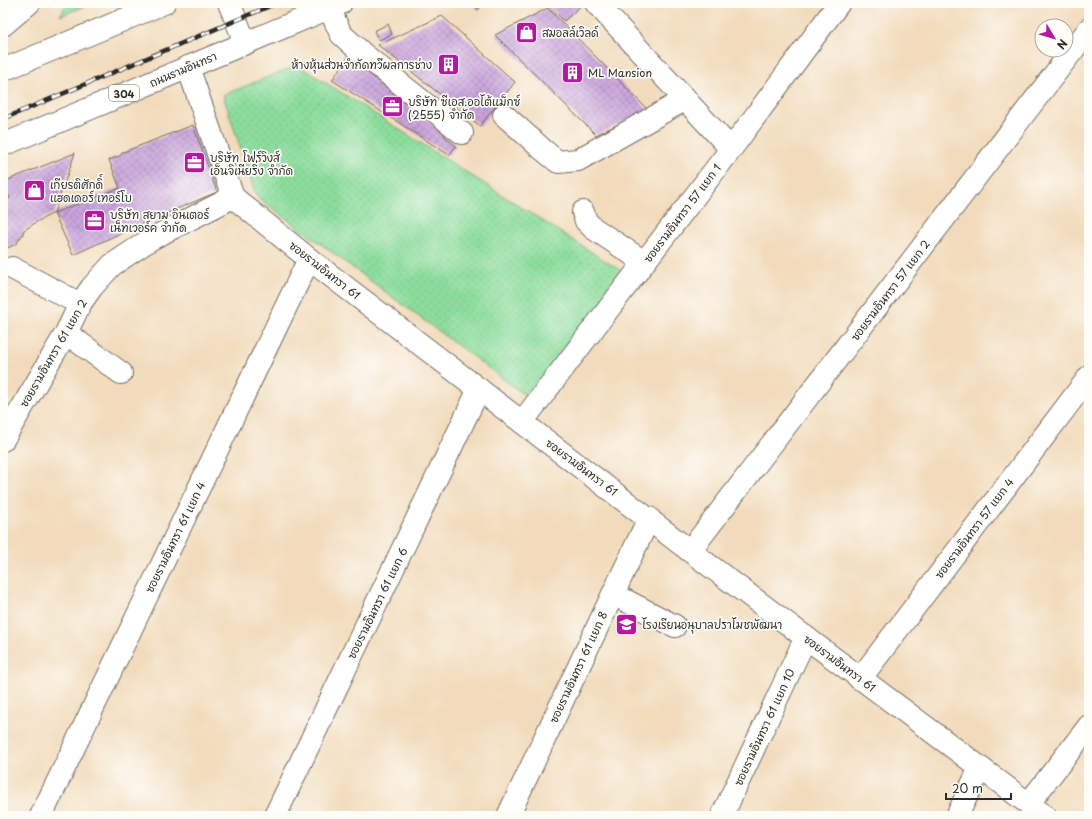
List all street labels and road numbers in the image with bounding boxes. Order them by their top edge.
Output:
street label: ถนนรามอินทรา [147,47,219,91]
road number: 304 [109,85,139,101]
street label: ซอยรามอินทรา 57 แยก 1 [639,160,725,266]
street label: ซอยรามอินทรา 57 แยก 2 [846,236,934,344]
street label: ซอยรามอินทรา 61 [286,237,364,303]
street label: ซอยรามอินทรา 61 แยก 2 [15,296,91,410]
street label: ซอยรามอินทรา 61 [542,434,622,500]
street label: ซอยรามอินทรา 57 แยก 4 [930,474,1018,582]
street label: ซอยรามอินทรา 61 แยก 4 [141,479,209,595]
street label: ซอยรามอินทรา 61 แยก 6 [343,544,412,662]
street label: ซอยรามอินทรา 61 แยก 8 [545,608,611,726]
street label: ซอยรามอินทรา 61 [800,630,880,696]
street label: ซอยรามอินทรา 61 แยก 10 [729,666,799,788]

